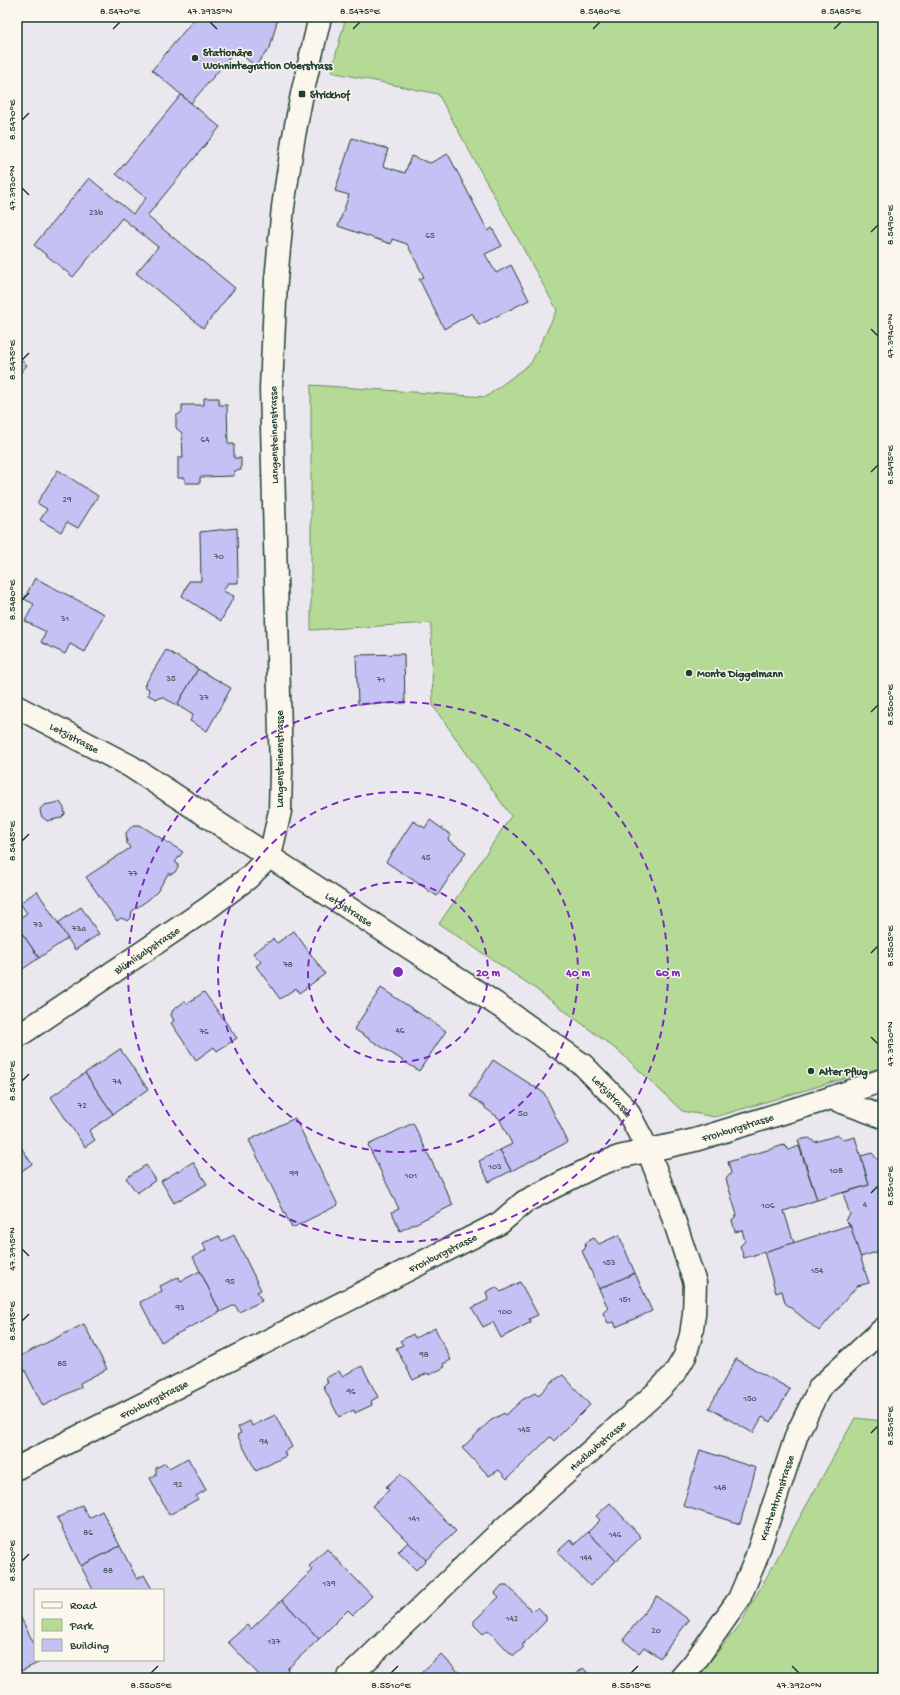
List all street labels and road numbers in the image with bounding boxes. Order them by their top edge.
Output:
street label: Langensteinenstrasse [268,386,282,484]
street label: Langensteinenstrasse [275,710,287,808]
street label: Letzistrasse [47,721,101,757]
street label: Letzistrasse [322,890,374,930]
street label: Blümlisalpstrasse [112,925,183,978]
street label: Letzistrasse [588,1073,634,1120]
street label: Frohburgstrasse [700,1112,776,1146]
street label: Frohburgstrasse [406,1232,480,1277]
street label: Frohburgstrasse [117,1378,191,1423]
street label: Hadlaubstrasse [568,1419,629,1474]
street label: Krattenturmstrasse [758,1454,798,1543]

